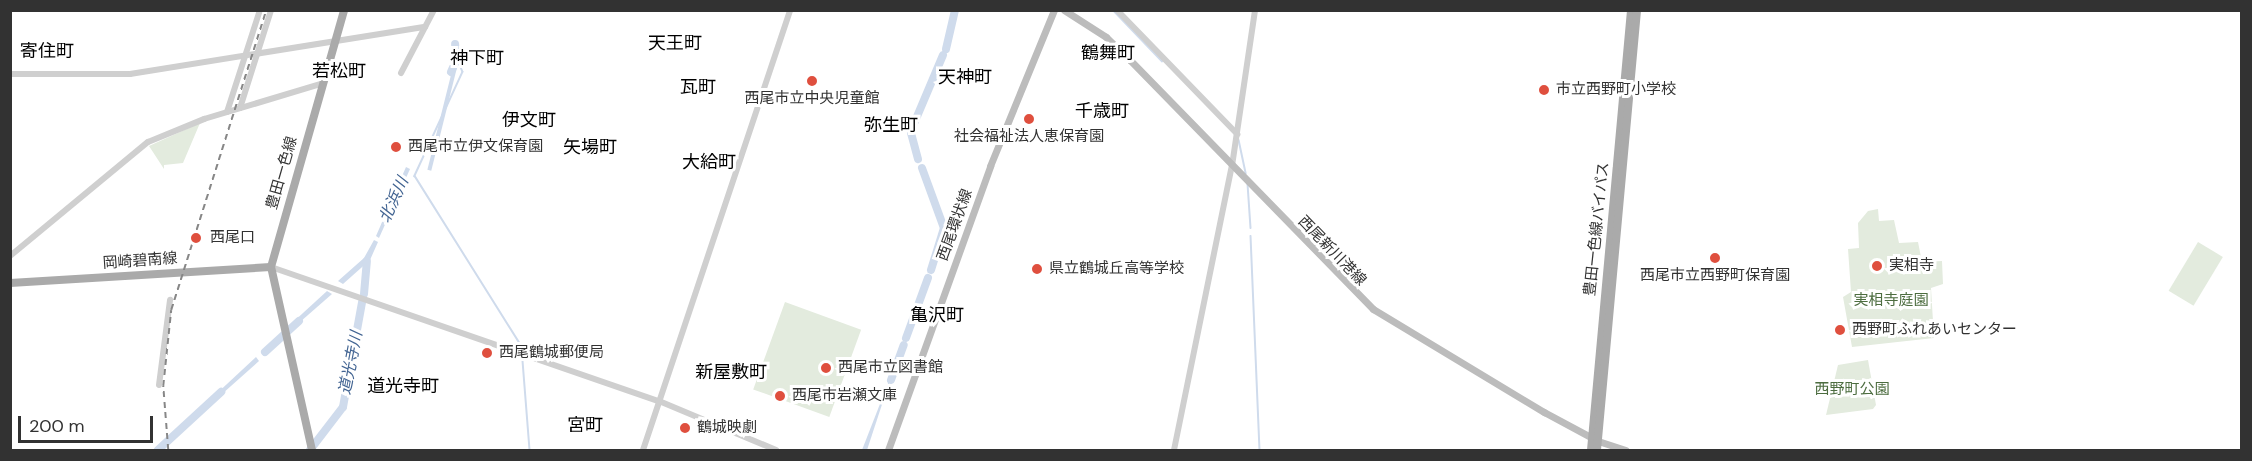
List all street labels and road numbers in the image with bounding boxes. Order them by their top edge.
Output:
street label: 豊田一色線 [263,134,301,212]
street label: 豊田一色線バイパス [1581,161,1613,297]
street label: 西尾環状線 [934,187,976,263]
street label: 西尾新川港線 [1294,212,1370,290]
street label: 岡崎碧南線 [102,249,178,273]

